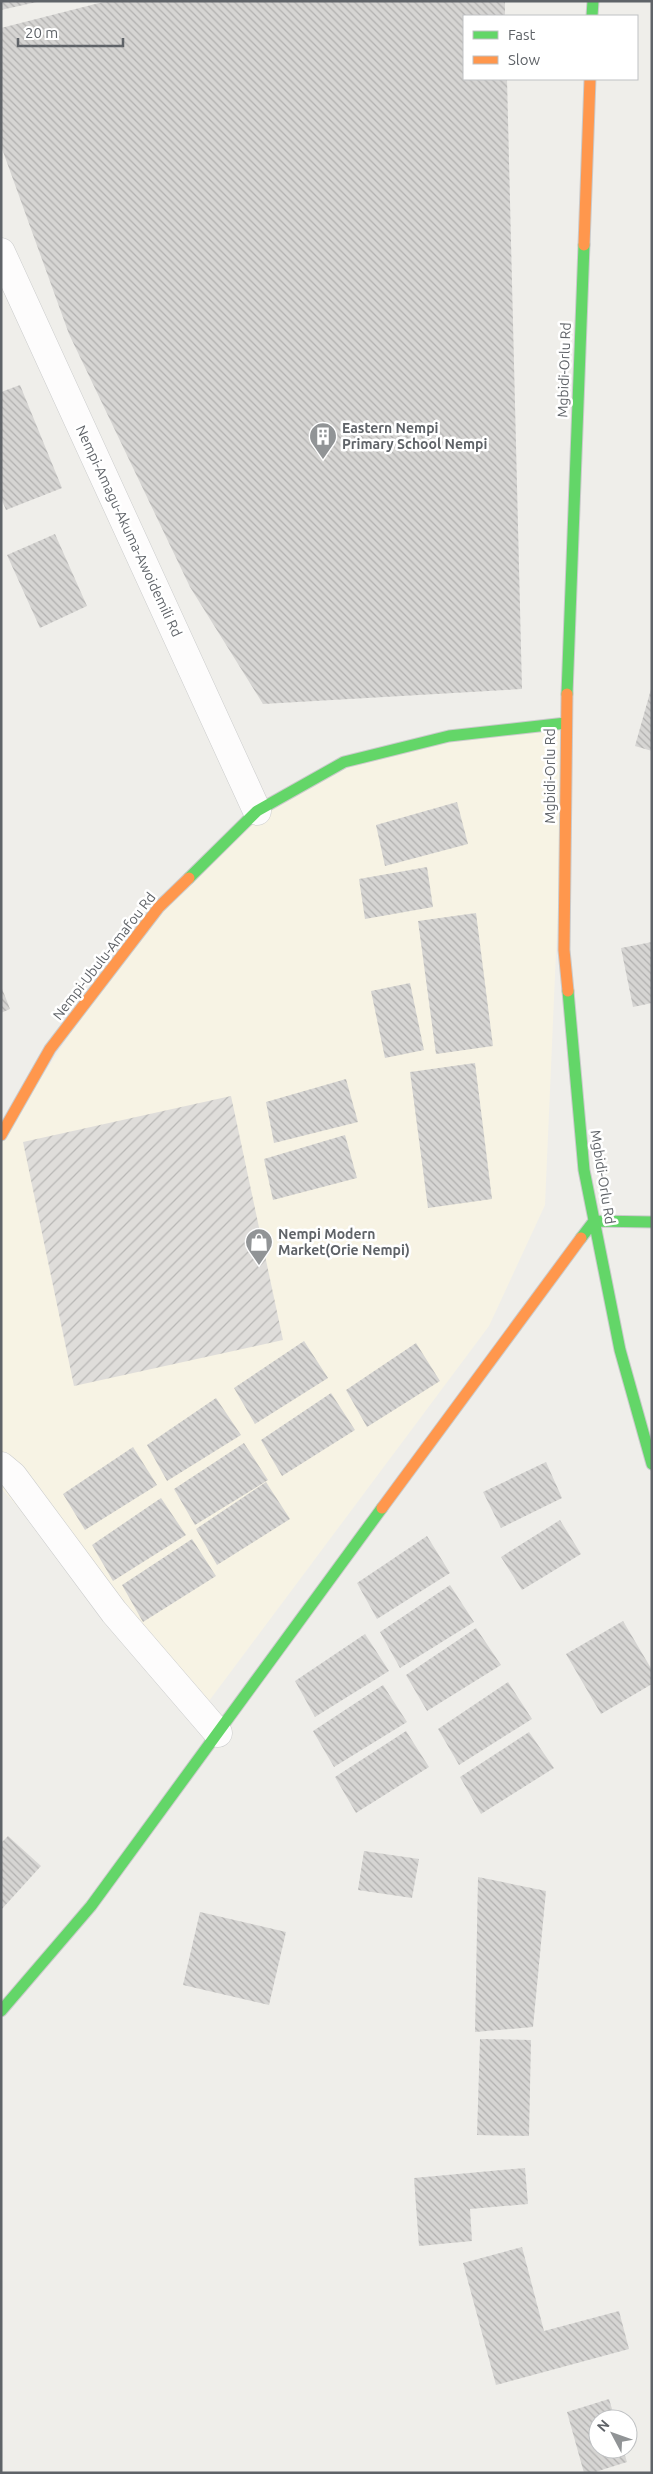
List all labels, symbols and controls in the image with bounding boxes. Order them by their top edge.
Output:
scale bar [18,15,122,47]
legend [463,15,638,80]
text: 20 m [25,24,58,41]
text: Fast [508,26,536,43]
text: Slow [508,51,541,68]
street label: Mgbidi-Orlu Rd [554,322,574,418]
place label: Eastern Nempi Primary School Nempi [342,420,487,452]
building icon: Eastern Nempi Primary School Nempi [308,421,338,460]
street label: Nempi-Amagu-Akuma-Awoidemili Rd [73,423,185,639]
street label: Mgbidi-Orlu Rd [542,728,558,824]
street label: Nempi-Ubulu-Amafou Rd [49,889,159,1023]
street label: Mgbidi-Orlu Rd [588,1129,618,1225]
place label: Nempi Modern Market(Orie Nempi) [278,1226,410,1258]
shop icon: Nempi Modern Market(Orie Nempi) [244,1227,274,1266]
north arrow [588,2409,638,2459]
text: N [594,2416,613,2435]

